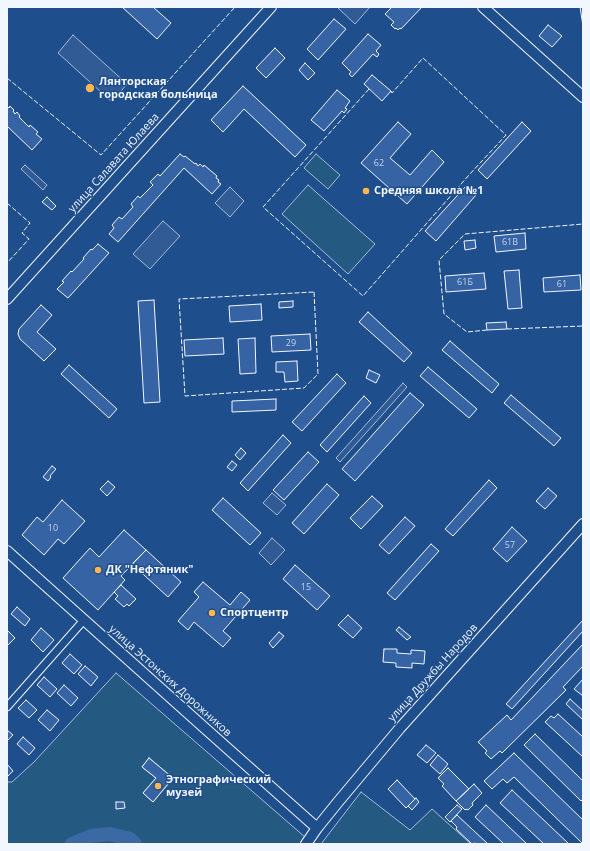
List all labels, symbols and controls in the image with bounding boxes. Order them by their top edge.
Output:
place label: Лянторская городская больница [99,75,218,101]
marker: Лянторская городская больница [84,82,96,94]
street label: улица Салавата Юлаева [66,111,162,215]
house number: 62 [374,158,384,168]
place label: Средняя школа №1 [374,184,483,198]
marker: Средняя школа №1 [361,186,371,196]
house number: 61В [502,237,518,247]
house number: 61Б [457,277,473,287]
house number: 61 [557,279,567,289]
house number: 29 [286,338,296,348]
house number: 10 [48,523,58,533]
house number: 57 [505,540,515,550]
place label: ДК "Нефтяник" [106,563,194,577]
marker: ДК "Нефтяник" [93,565,103,575]
house number: 15 [301,582,311,592]
place label: Спортцентр [220,606,288,620]
marker: Спортцентр [207,608,217,618]
street label: улица Дружбы Народов [386,621,480,725]
street label: улица Эстонских Дорожников [106,622,234,740]
place label: Этнографический музей [166,773,271,799]
marker: Этнографический музей [153,781,163,791]

